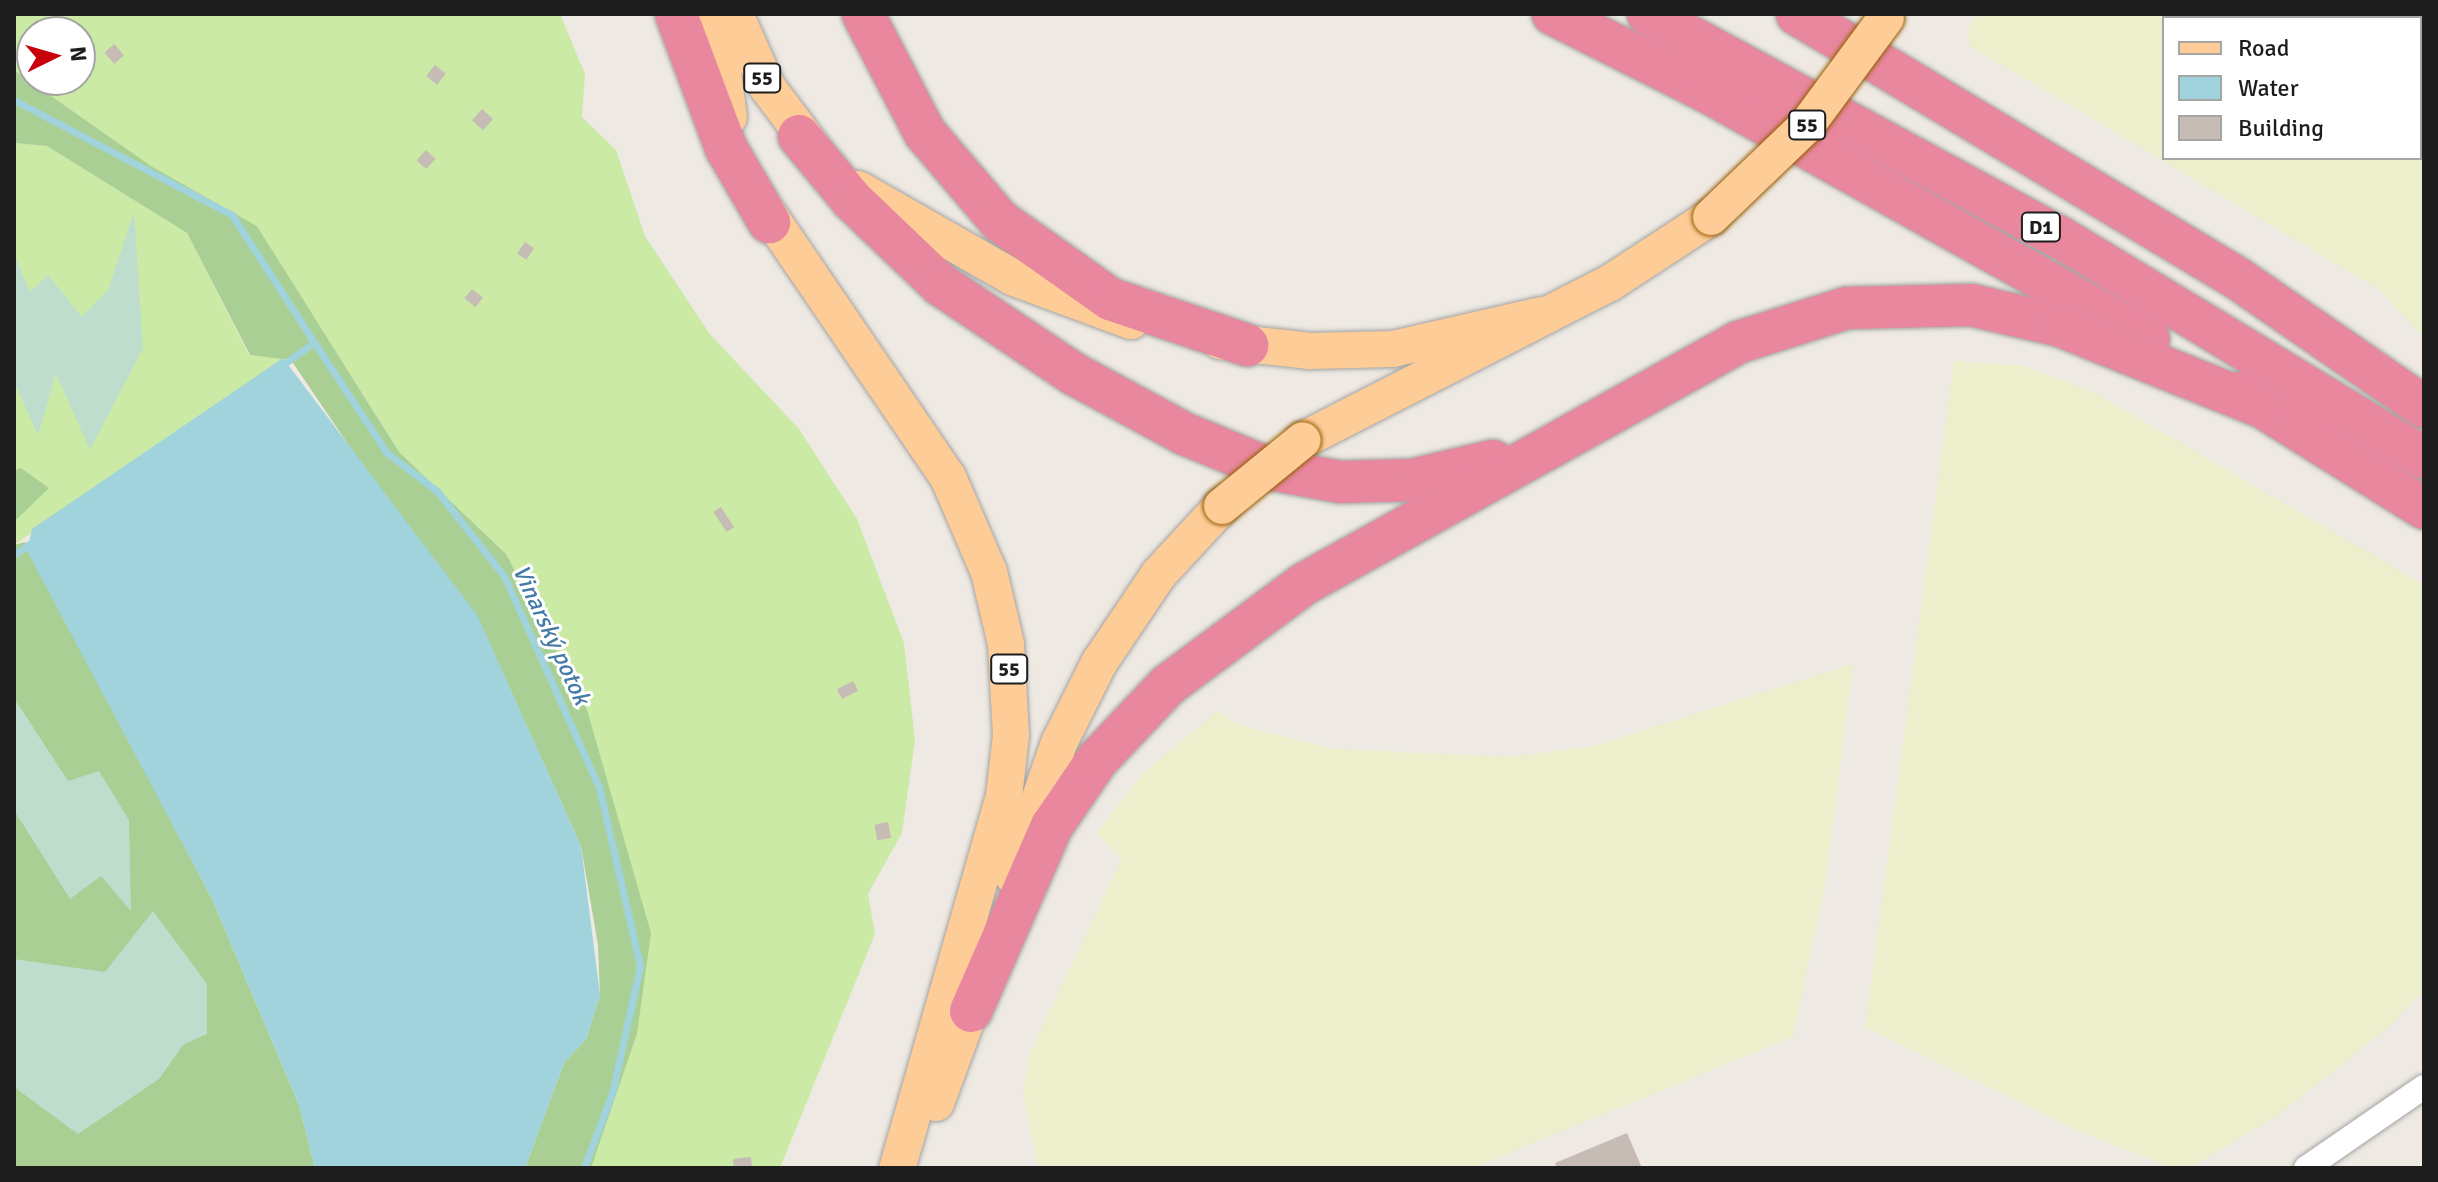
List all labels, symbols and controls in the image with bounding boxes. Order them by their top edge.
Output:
north arrow [16,16,96,96]
legend [2162,16,2422,160]
text: Road [2238,33,2289,63]
text: N [64,45,93,63]
road number: 55 [742,62,782,94]
text: Water [2238,73,2298,103]
road number: 55 [1787,109,1827,141]
text: Building [2238,113,2324,143]
road number: D1 [2019,211,2063,243]
water label: Vinarský potok [506,560,596,710]
road number: 55 [989,653,1029,685]

